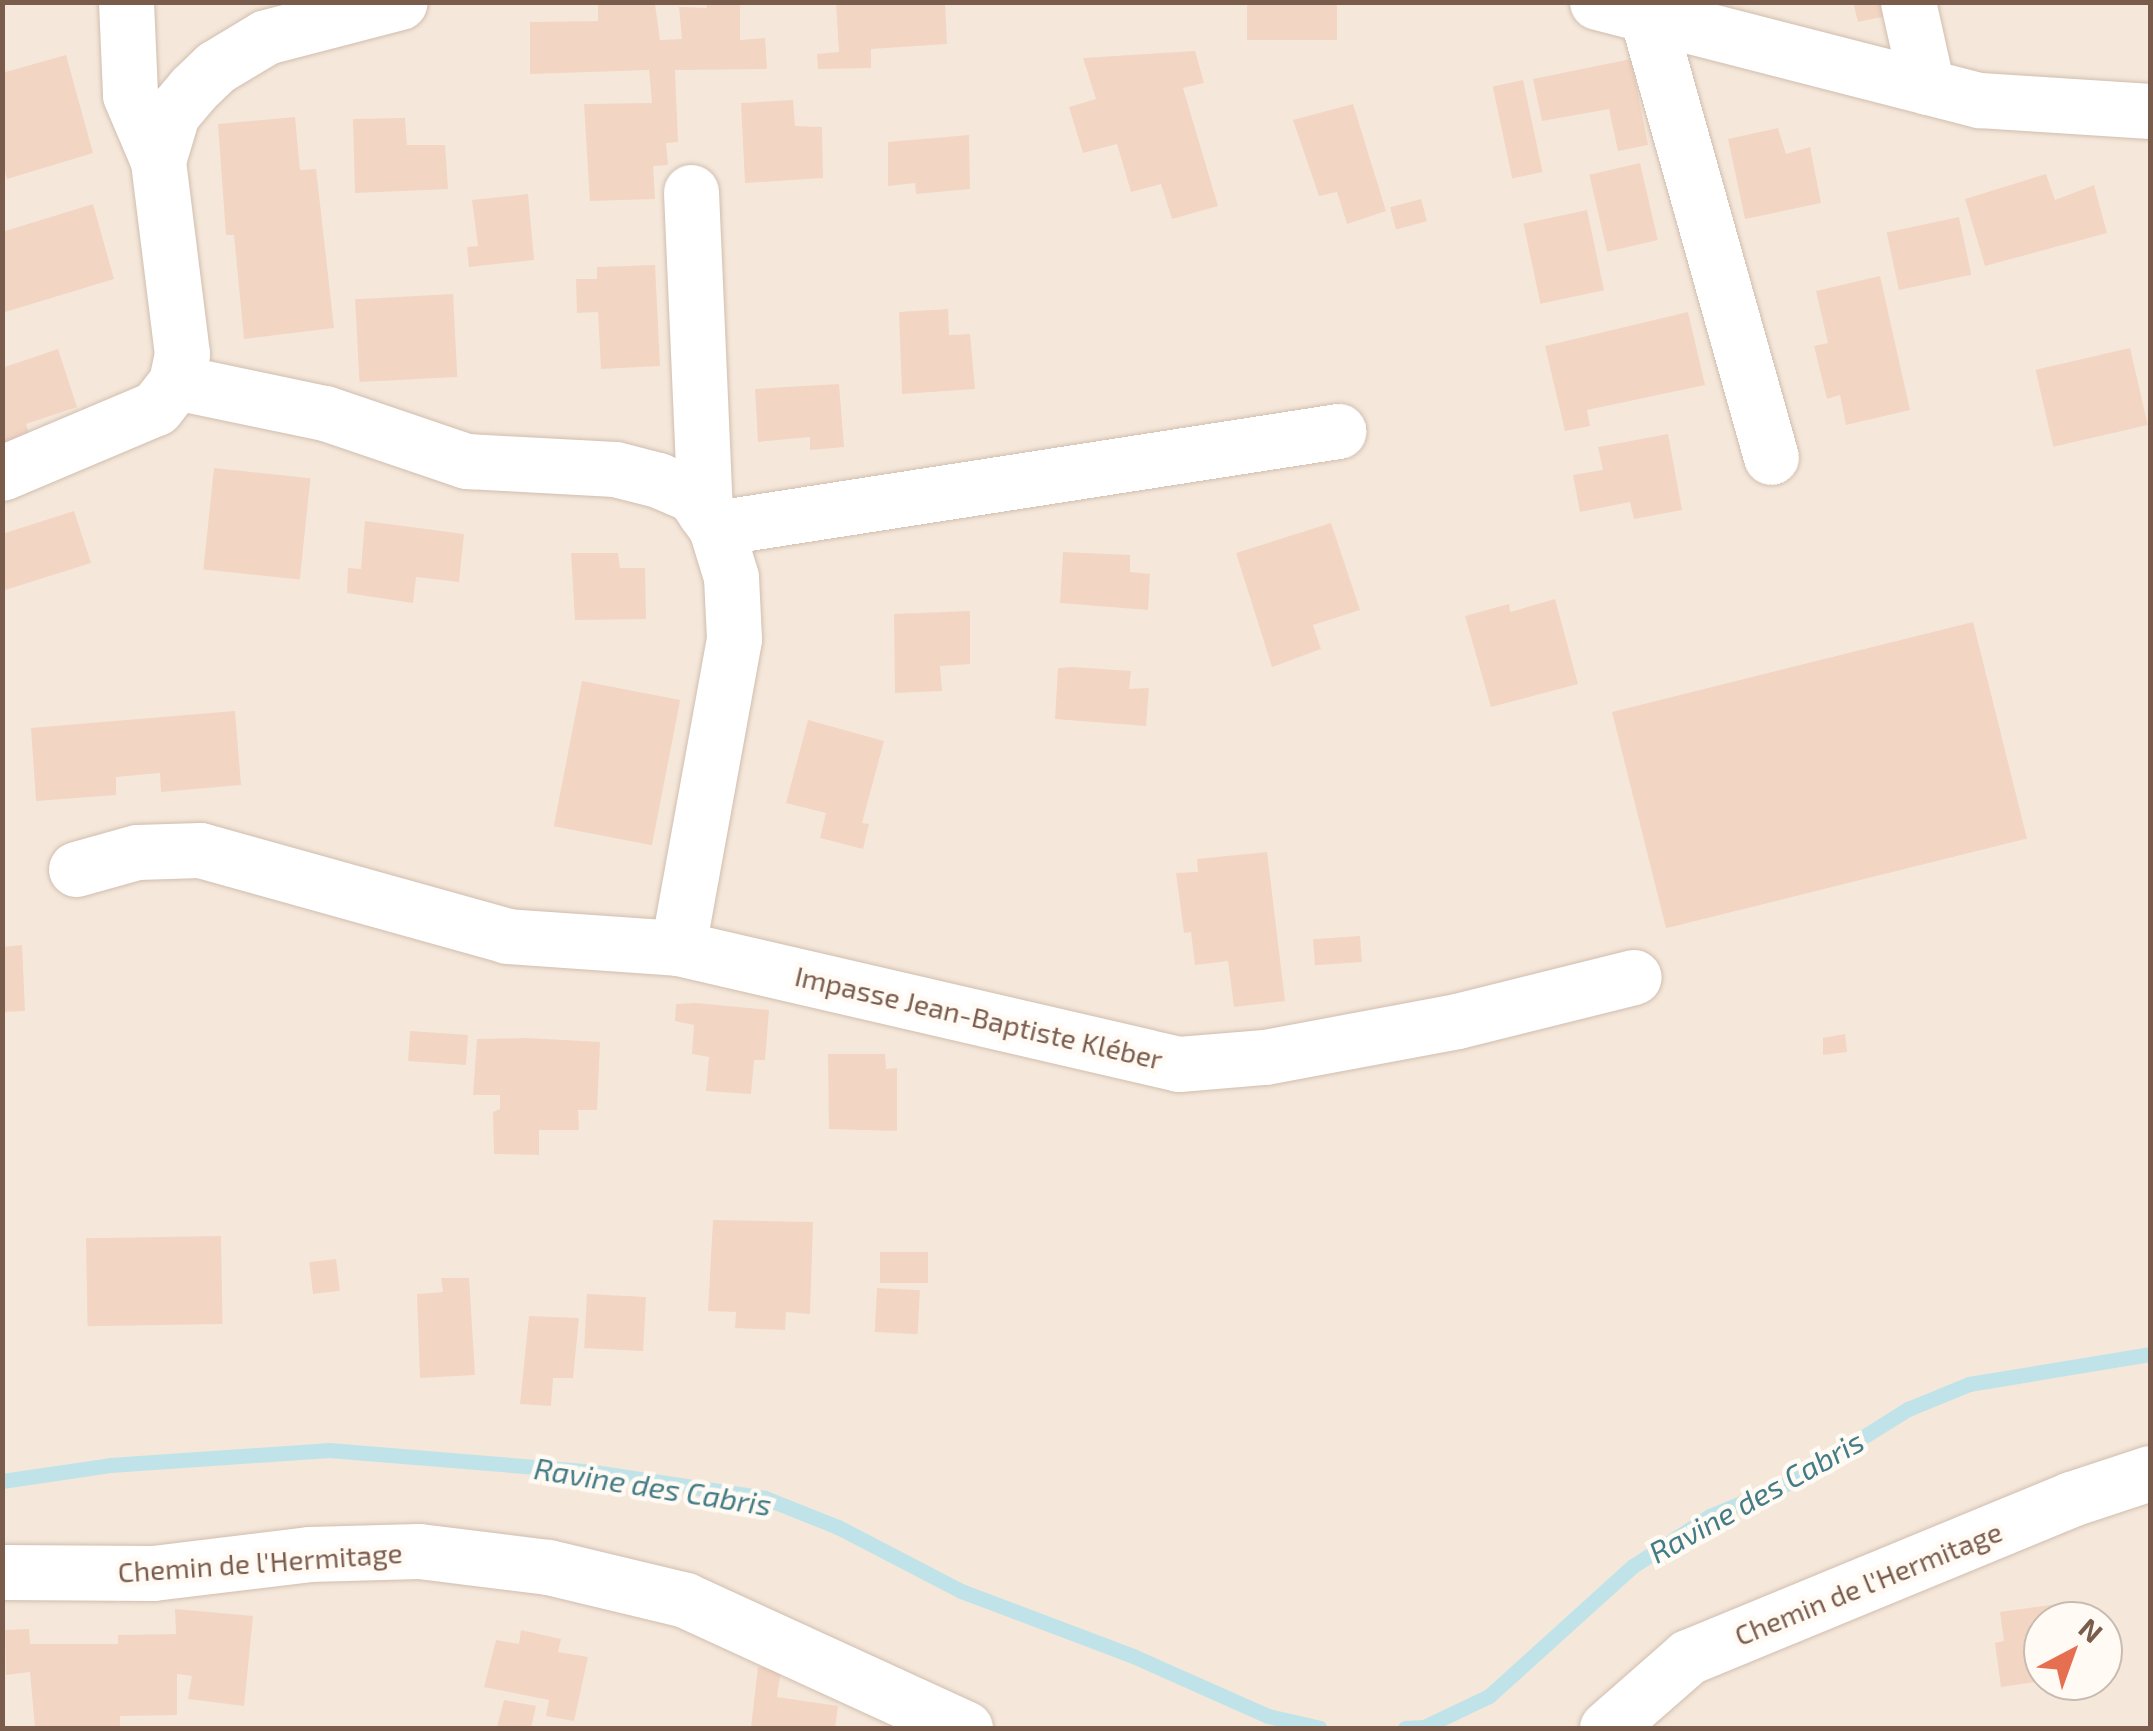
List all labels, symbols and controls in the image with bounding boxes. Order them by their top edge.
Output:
street label: Impasse Jean-Baptiste Kléber [792,958,1166,1076]
water label: Ravine des Cabris [1642,1422,1870,1570]
water label: Ravine des Cabris [532,1449,774,1523]
street label: Chemin de l'Hermitage [1729,1514,2007,1652]
street label: Chemin de l'Hermitage [117,1535,403,1589]
north arrow [2023,1601,2123,1701]
text: N [2073,1610,2110,1649]

